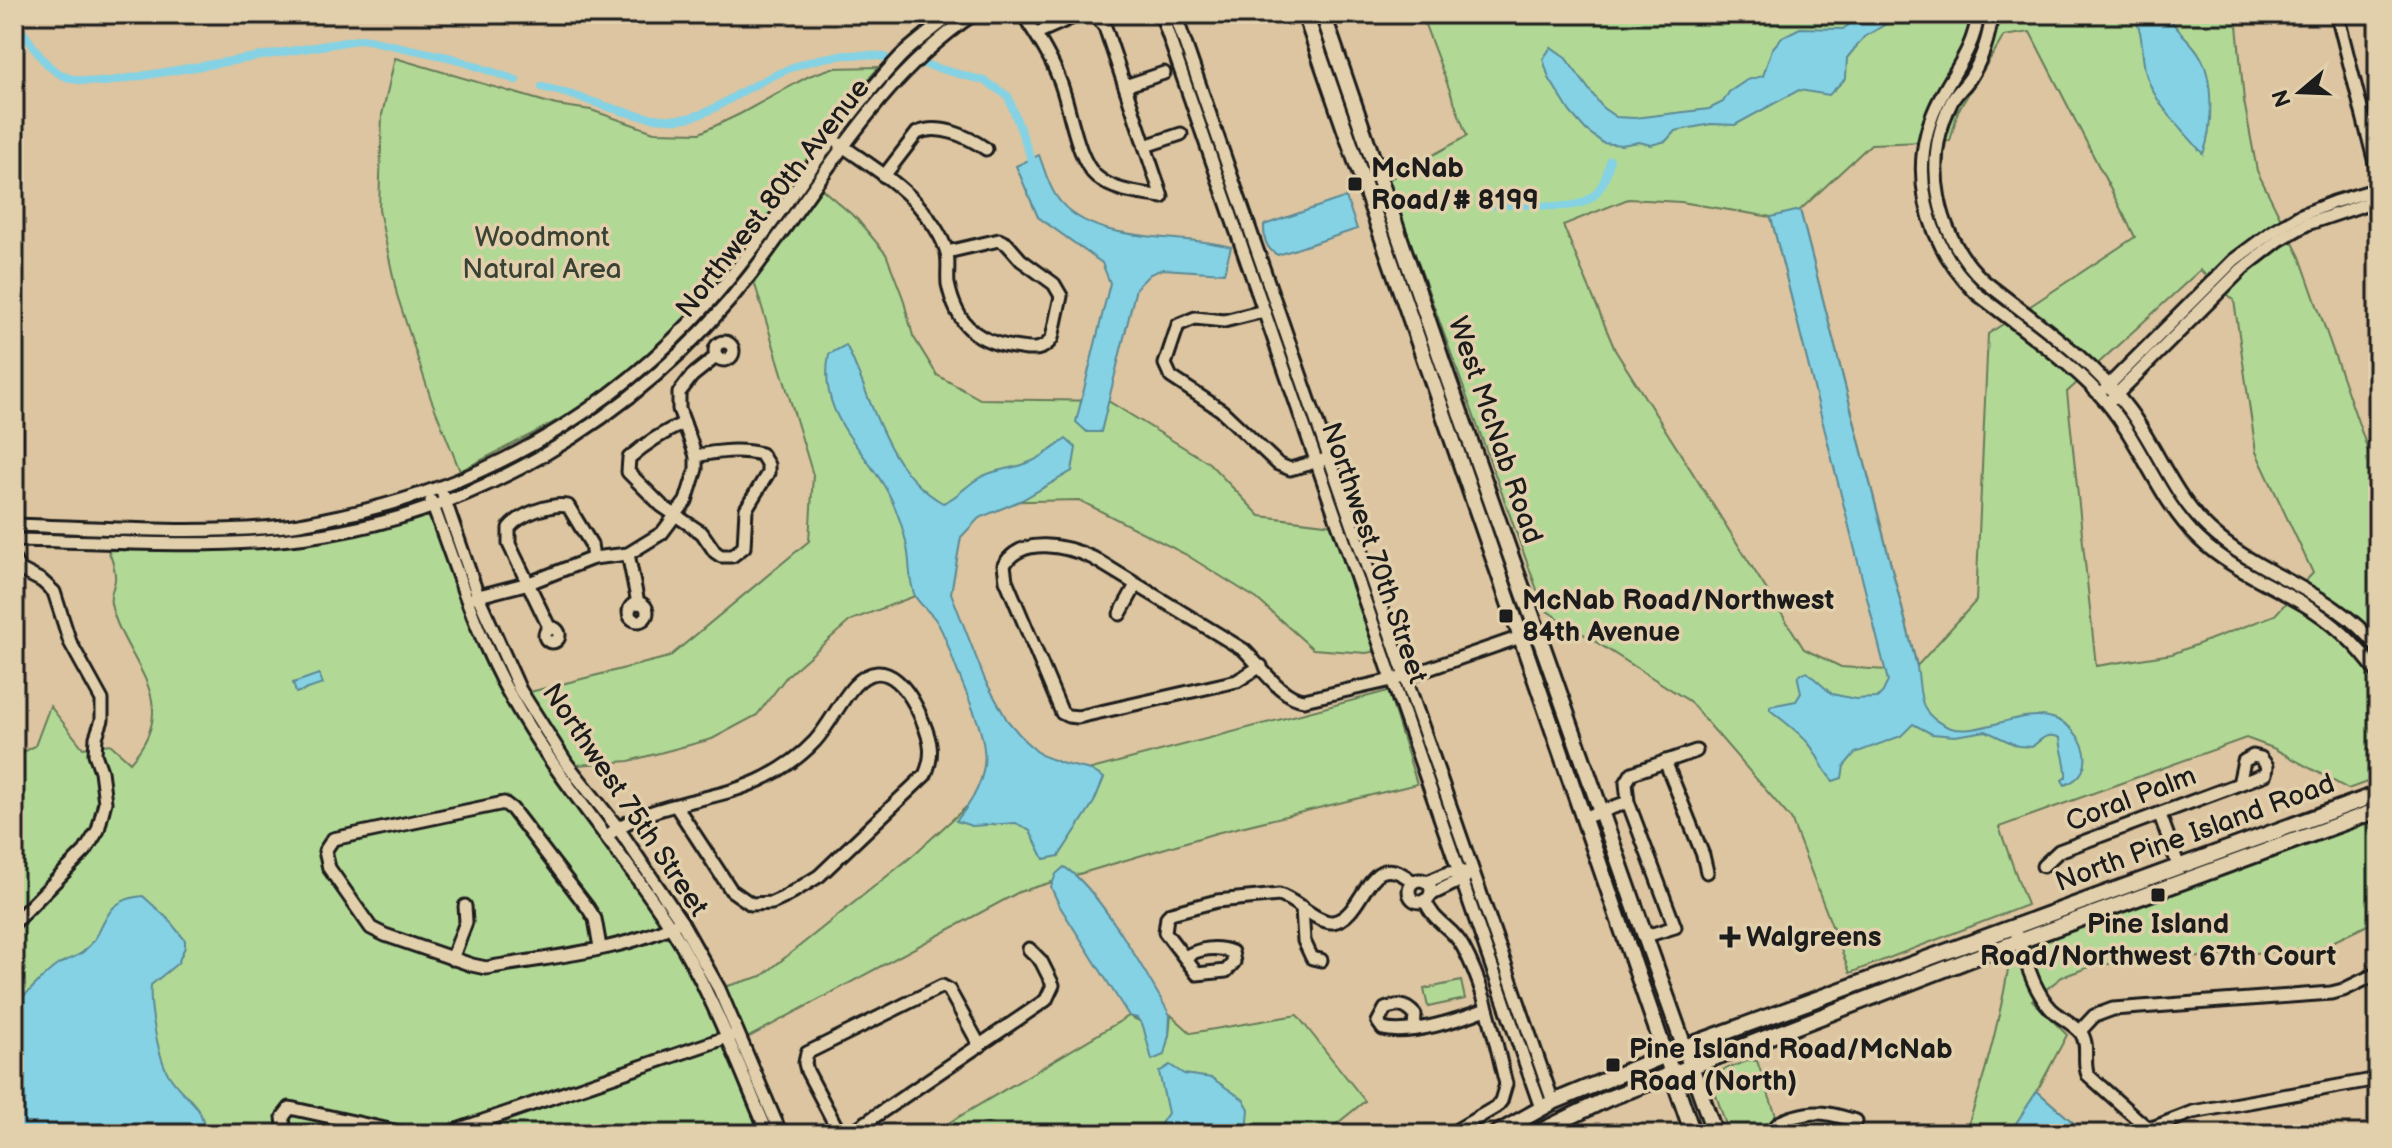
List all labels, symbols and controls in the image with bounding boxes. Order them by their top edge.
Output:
north arrow [2260,52,2340,132]
street label: Northwest 80th Avenue [669,72,877,324]
text: N [2267,86,2298,110]
place label: McNab Road/# 8199 [1371,152,1539,217]
marker: McNab Road/# 8199 [1346,175,1364,193]
park label: Woodmont Natural Area [462,221,622,286]
street label: West McNab Road [1441,312,1549,548]
street label: Northwest 70th Street [1314,418,1434,688]
place label: McNab Road/Northwest 84th Avenue [1522,584,1834,649]
marker: McNab Road/Northwest 84th Avenue [1497,607,1515,625]
street label: Northwest 75th Street [535,677,715,923]
street label: Coral Palm [2061,759,2201,839]
street label: North Pine Island Road [2051,767,2339,899]
marker: Pine Island Road/Northwest 67th Court [2149,886,2167,904]
place label: Pine Island Road/Northwest 67th Court [1980,908,2336,973]
place label: Walgreens [1746,921,1882,954]
marker: Walgreens [1721,928,1739,946]
place label: Pine Island Road/McNab Road (North) [1629,1033,1953,1098]
marker: Pine Island Road/McNab Road (North) [1604,1056,1622,1074]

